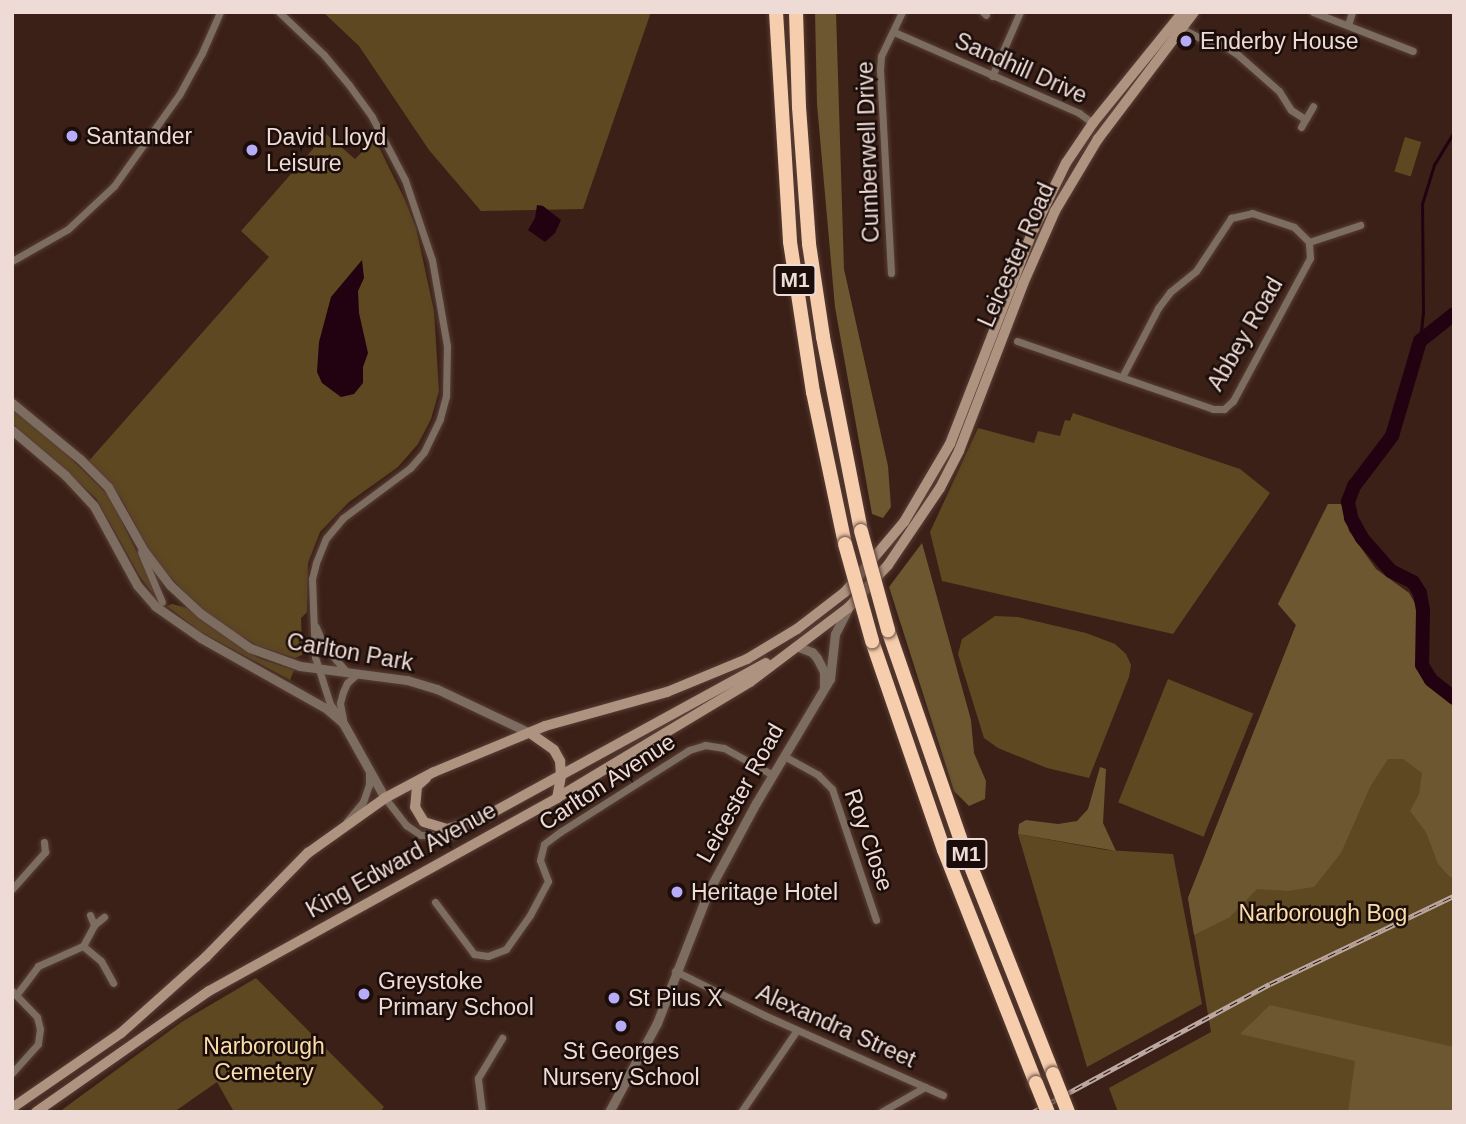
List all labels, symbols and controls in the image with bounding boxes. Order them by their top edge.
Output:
street label: Sandhill Drive [951,27,1091,109]
place label: Enderby House [1200,27,1359,55]
marker: Enderby House [1178,33,1194,49]
street label: Cumberwell Drive [851,61,885,243]
place label: Santander [86,122,192,150]
place label: David Lloyd Leisure [266,123,386,177]
marker: Santander [64,128,80,144]
marker: David Lloyd Leisure [244,142,260,158]
street label: Leicester Road [972,179,1060,331]
road number: M1 [772,262,818,298]
street label: Abbey Road [1201,272,1289,396]
street label: Carlton Park [285,627,415,677]
street label: Leicester Road [690,719,790,867]
street label: Carlton Avenue [533,727,681,837]
street label: Roy Close [839,785,899,895]
street label: King Edward Avenue [301,796,501,924]
road number: M1 [943,836,989,872]
place label: Heritage Hotel [691,878,838,906]
marker: Heritage Hotel [669,884,685,900]
park label: Narborough Bog [1239,899,1407,927]
place label: Greystoke Primary School [378,967,534,1021]
street label: Alexandra Street [752,979,920,1073]
place label: St Pius X [628,984,723,1012]
marker: Greystoke Primary School [356,986,372,1002]
marker: St Pius X [606,990,622,1006]
marker: St Georges Nursery School [613,1018,629,1034]
park label: Narborough Cemetery [203,1032,325,1086]
place label: St Georges Nursery School [542,1037,700,1091]

